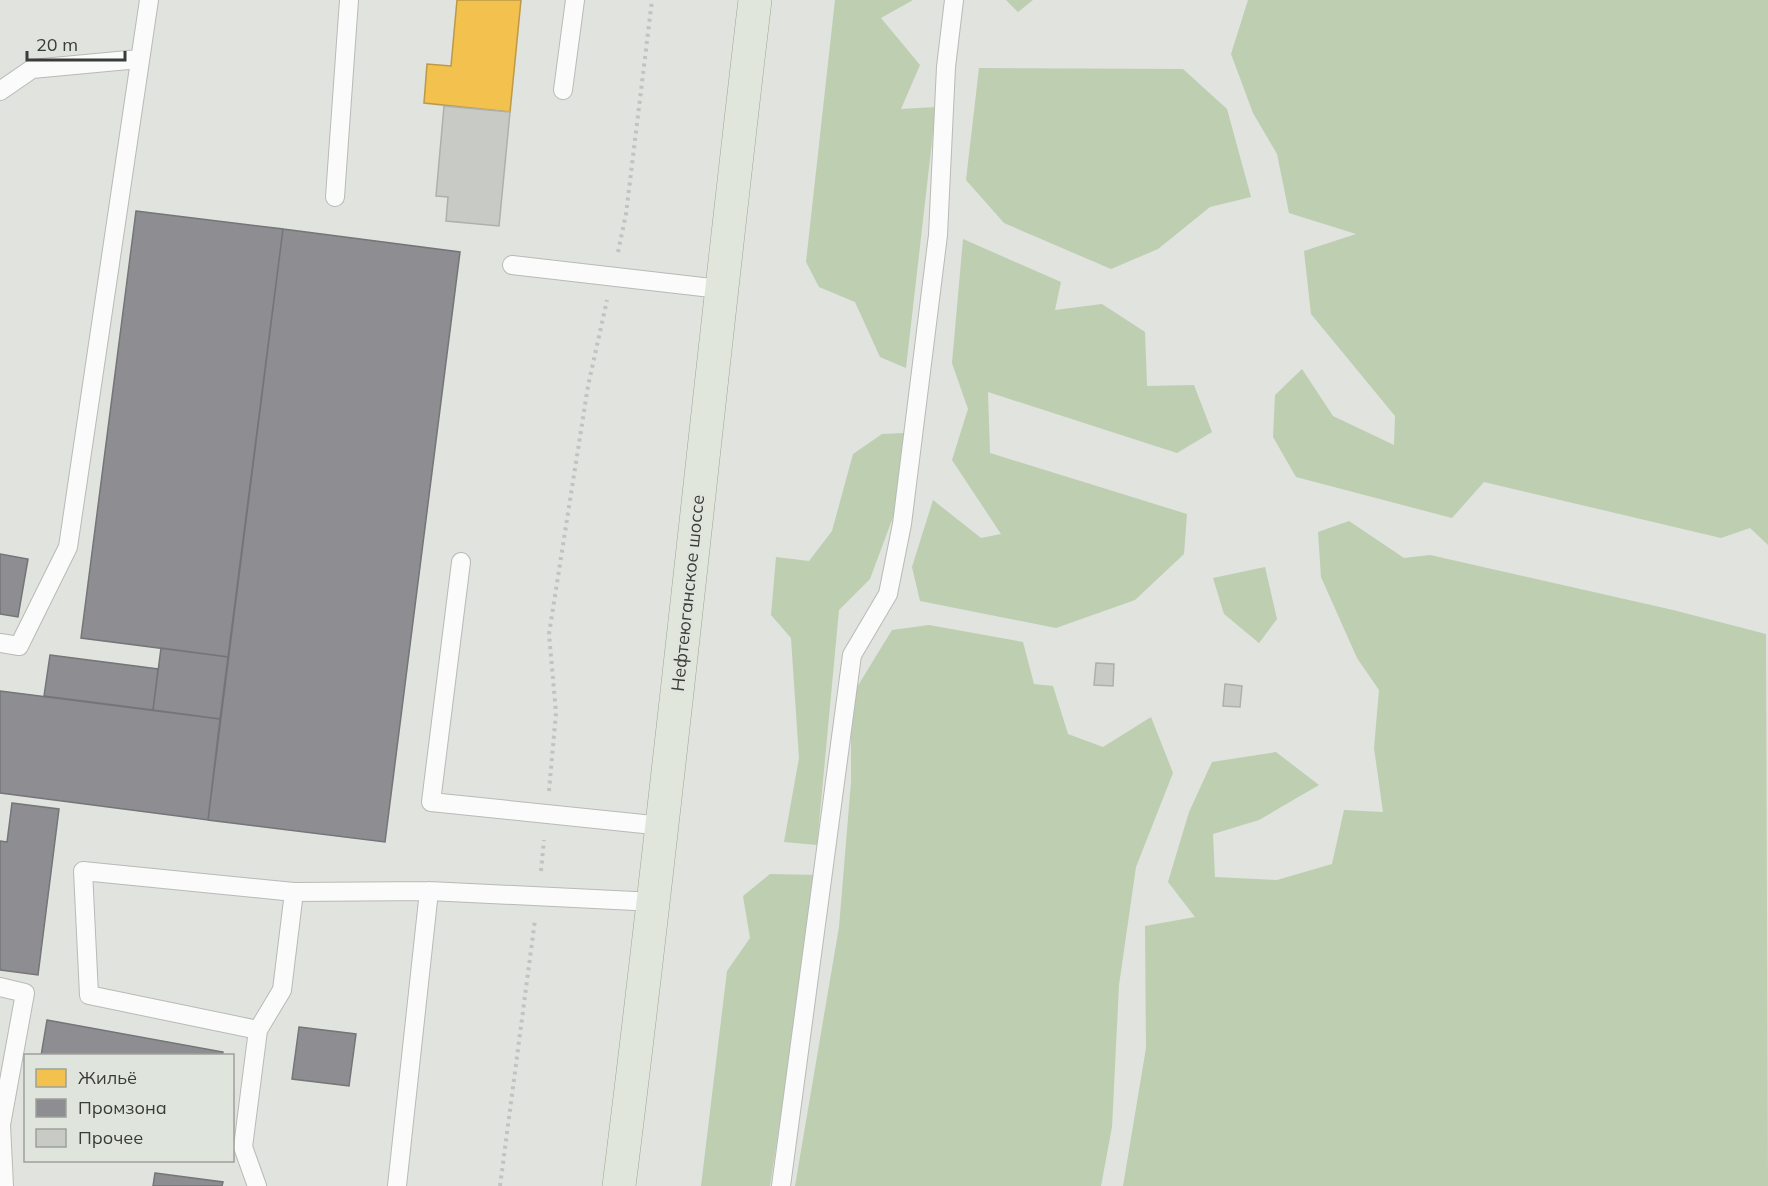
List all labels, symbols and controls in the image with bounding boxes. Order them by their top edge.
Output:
scale bar [27,24,124,62]
text: 20 m [36,33,78,56]
street label: Нефтеюганское шоссе [666,493,709,692]
legend [24,1054,234,1162]
text: Жильё [78,1066,137,1089]
text: Промзона [78,1096,167,1119]
text: Прочее [78,1126,143,1149]

